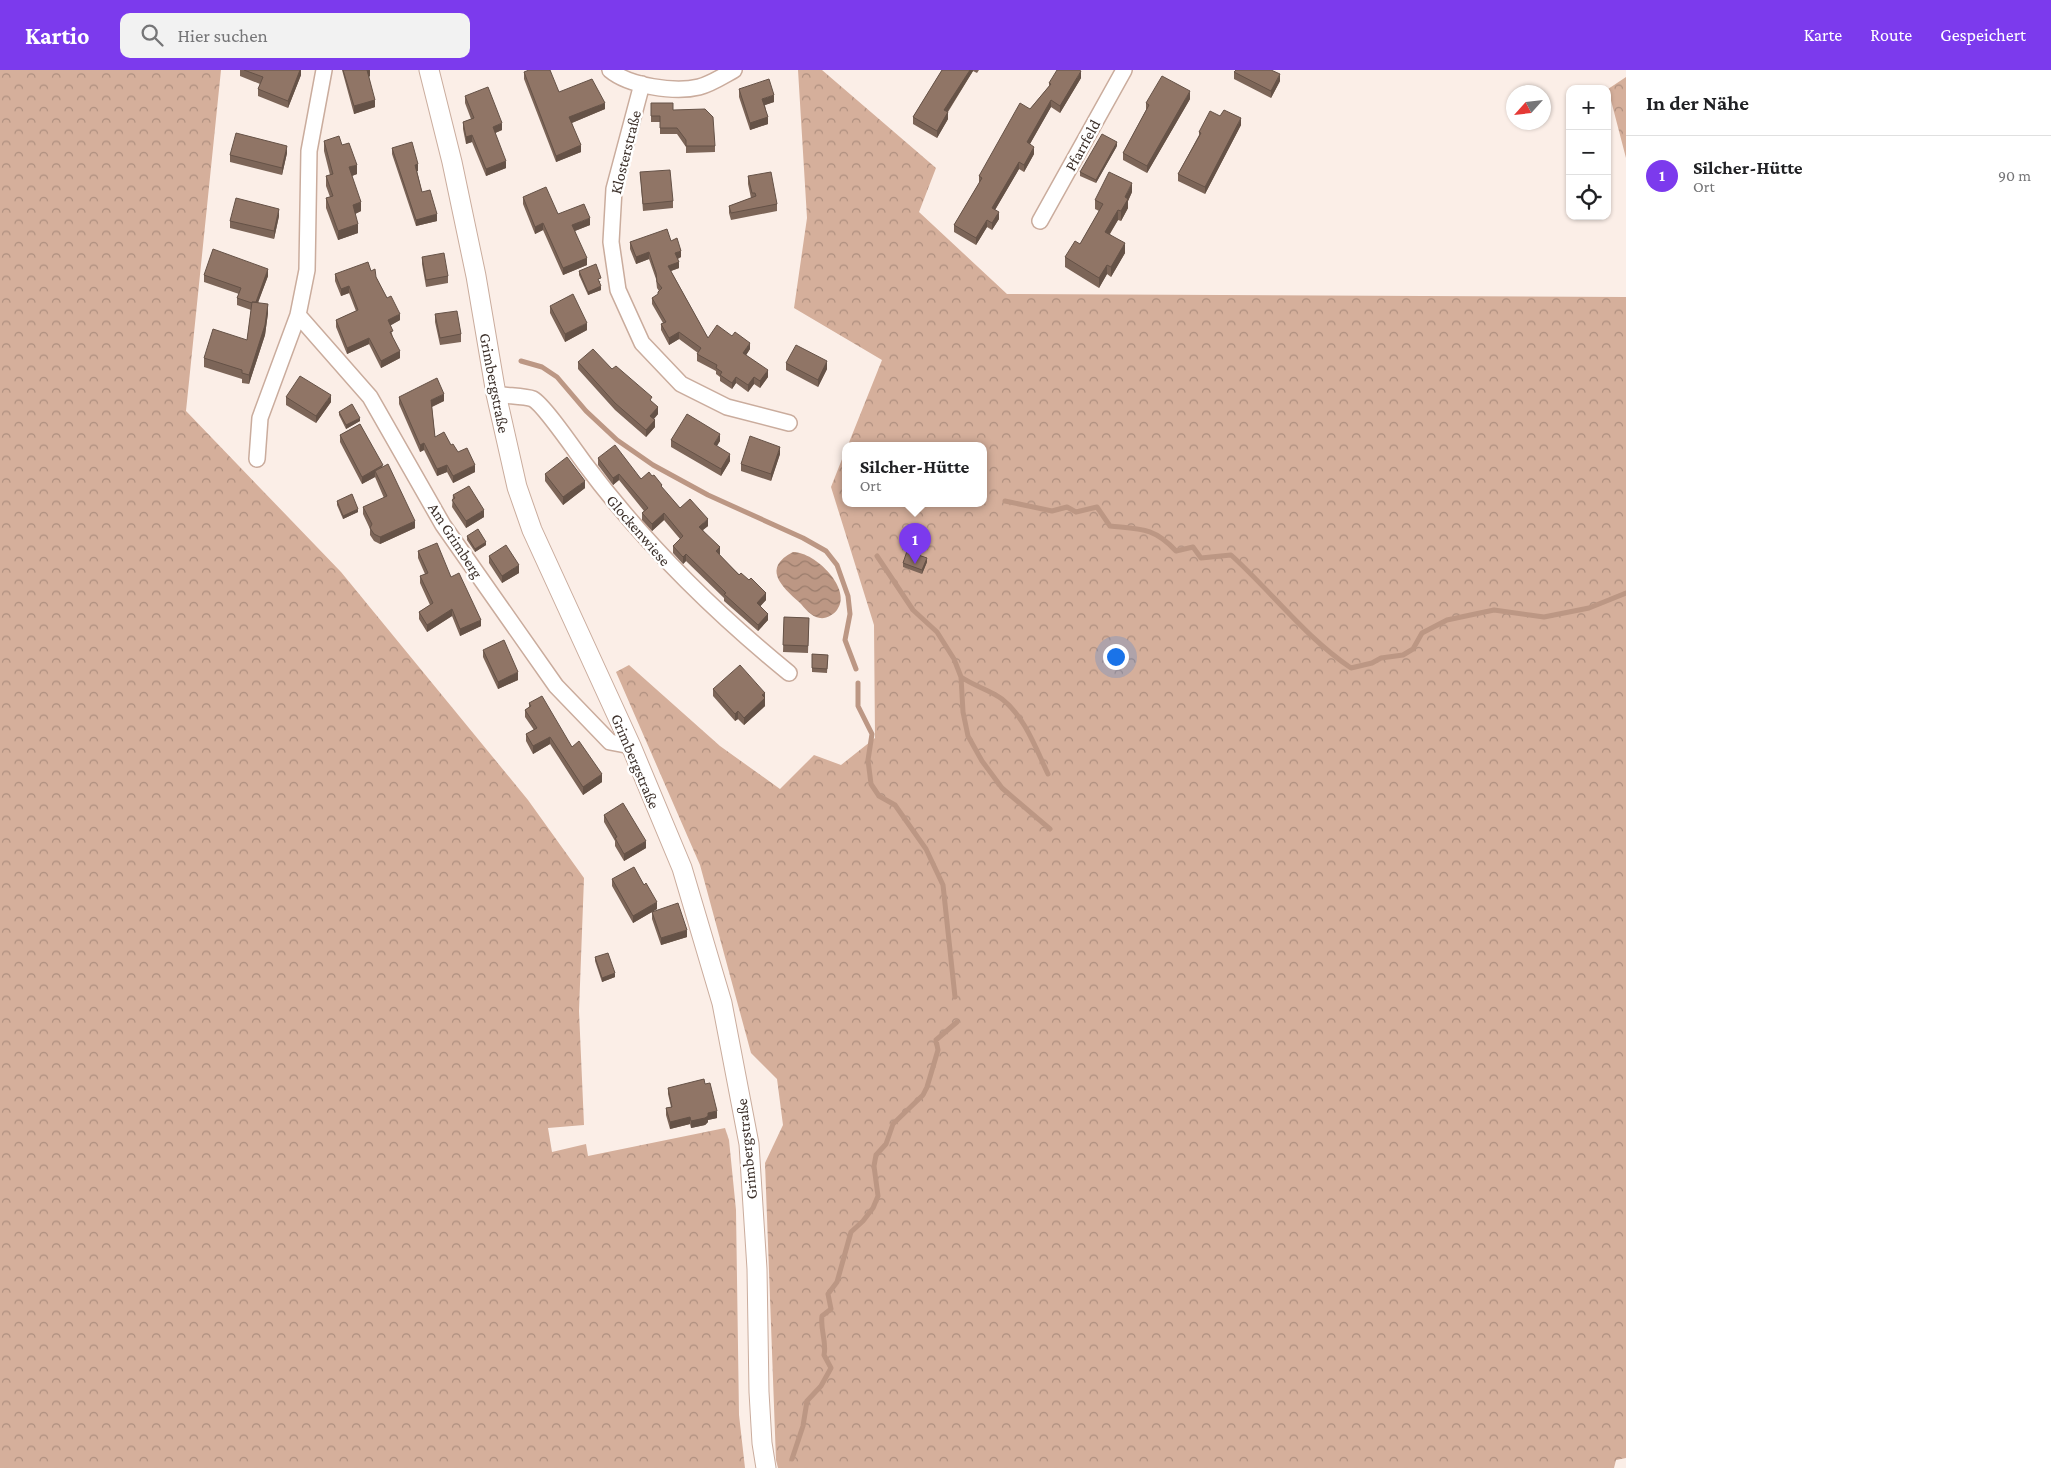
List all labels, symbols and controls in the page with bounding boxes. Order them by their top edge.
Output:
search box [120,13,470,58]
icon: search [138,21,166,49]
text: Kartio [25,22,90,49]
text: Hier suchen [178,25,268,46]
text: Karte [1804,25,1842,45]
text: Route [1870,25,1912,45]
text: Gespeichert [1940,25,2026,45]
north arrow [1506,85,1551,130]
map controls [1566,85,1611,220]
button: + [1566,85,1611,130]
text: In der Nähe [1646,91,1749,115]
street label: Klosterstraße [607,108,644,196]
street label: Pfarrfeld [1061,116,1104,174]
button: − [1566,130,1611,175]
text: Silcher-Hütte [1693,157,1803,178]
text: 1 [1659,167,1665,184]
text: 90 m [1998,167,2031,184]
button: locate [1566,175,1611,220]
text: Ort [1693,178,1715,195]
street label: Grimbergstraße [476,332,513,435]
popup [842,442,987,507]
text: Silcher-Hütte [860,456,969,477]
text: Ort [860,477,881,494]
street label: Glockenwiese [603,491,674,569]
street label: Am Grimberg [424,499,486,582]
pin: 1 [899,523,931,564]
your location [1103,644,1129,670]
street label: Grimbergstraße [607,711,663,812]
street label: Grimbergstraße [733,1097,761,1200]

